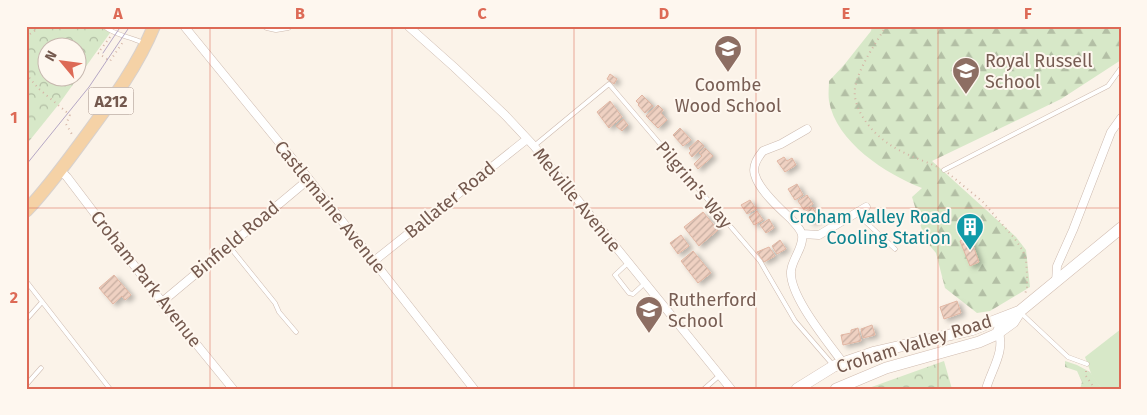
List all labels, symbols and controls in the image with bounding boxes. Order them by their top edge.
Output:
text: A [112,4,123,23]
text: B [295,4,305,23]
text: C [477,4,487,23]
text: D [659,4,669,23]
text: E [842,4,850,23]
text: F [1024,4,1032,23]
school or university icon: Coombe Wood School [713,34,743,73]
north arrow [38,38,88,88]
text: N [41,48,61,64]
place label: Royal Russell School [985,50,1093,93]
school or university icon: Royal Russell School [951,56,981,95]
place label: Coombe Wood School [675,74,781,117]
road number: A212 [88,88,134,114]
text: 1 [10,108,18,127]
street label: Castlemaine Avenue [270,136,390,278]
street label: Pilgrim's Way [651,137,737,233]
street label: Melville Avenue [528,143,626,257]
street label: Ballater Road [400,157,500,243]
street label: Binfield Road [186,197,284,283]
street label: Croham Park Avenue [86,206,206,352]
place label: Croham Valley Road Cooling Station [790,206,951,249]
building icon: Croham Valley Road Cooling Station [955,212,985,251]
text: 2 [10,288,18,307]
place label: Rutherford School [668,289,757,332]
school or university icon: Rutherford School [634,295,664,334]
street label: Croham Valley Road [834,310,994,378]

